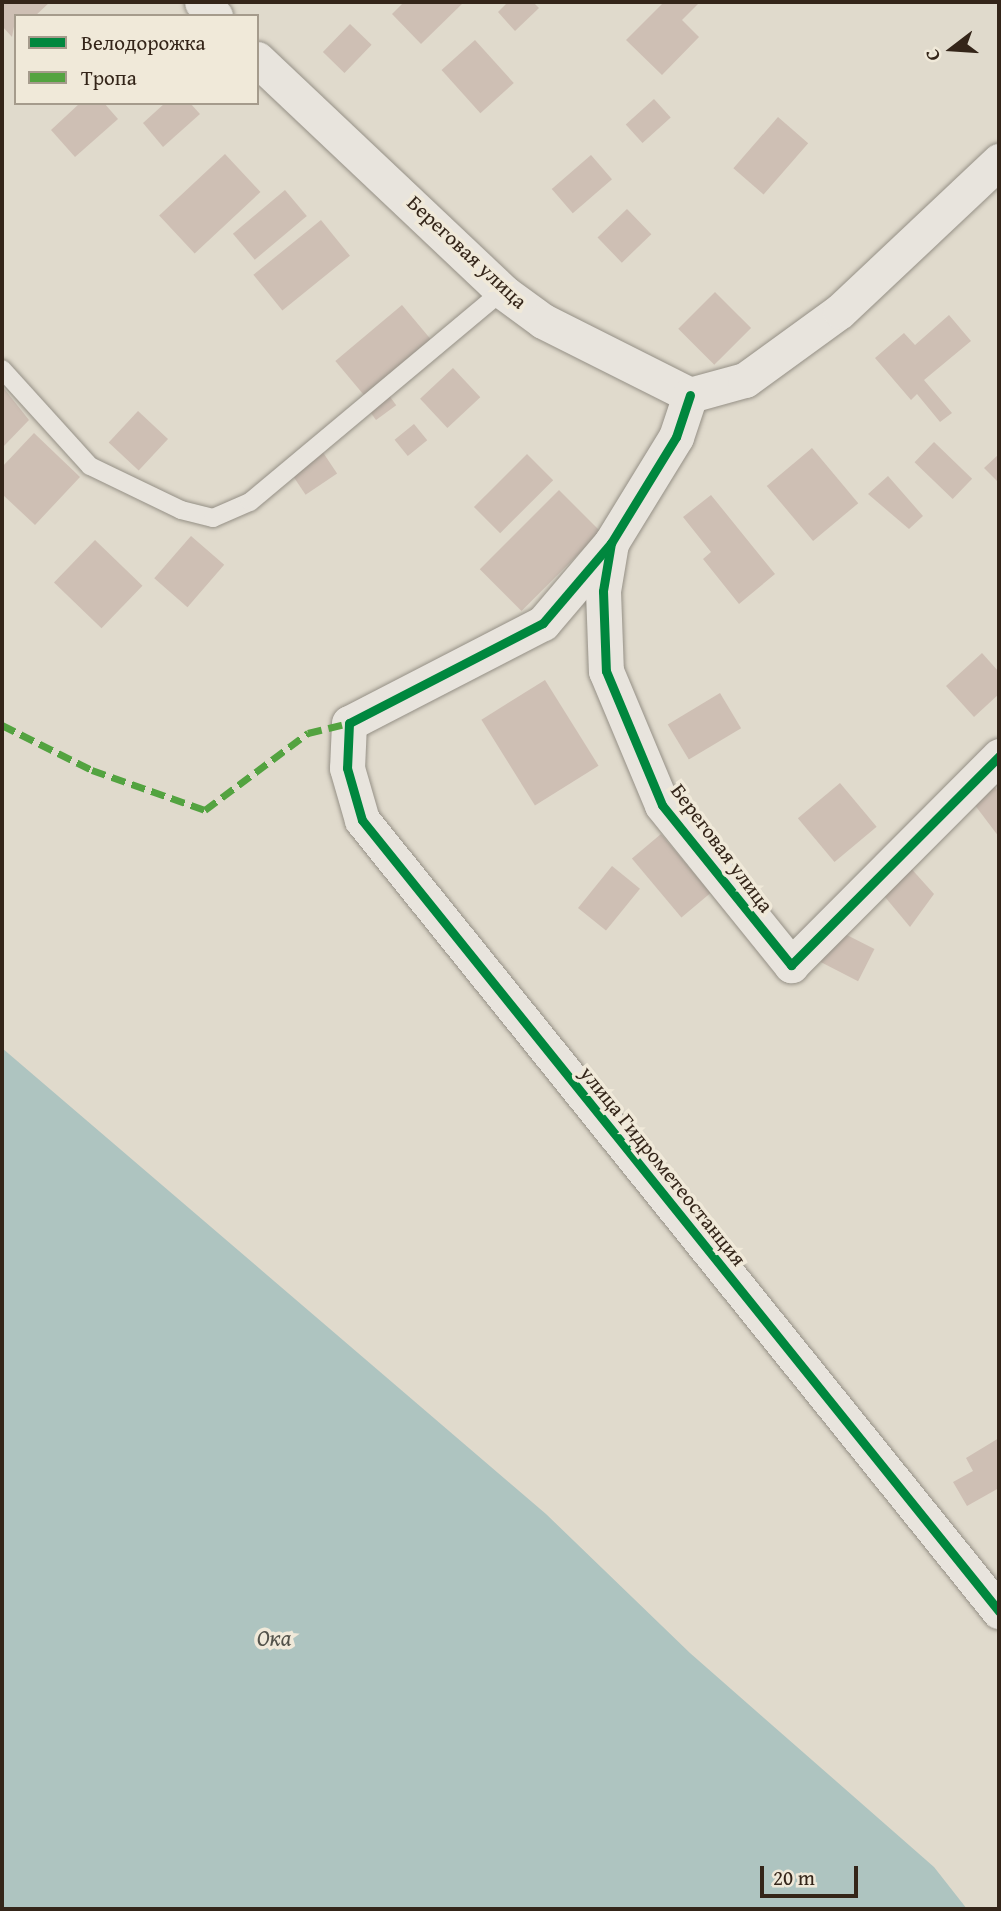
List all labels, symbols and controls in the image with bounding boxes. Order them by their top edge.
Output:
legend [14,14,259,105]
north arrow [917,14,987,84]
text: Велодорожка [81,27,206,58]
text: С [917,46,947,64]
text: Тропа [81,62,137,93]
street label: Береговая улица [402,190,532,314]
street label: Береговая улица [665,779,779,917]
street label: улица Гидрометеостанция [575,1061,751,1271]
water label: Ока [257,1624,291,1652]
scale bar [763,1852,861,1896]
text: 20 m [773,1862,815,1893]

